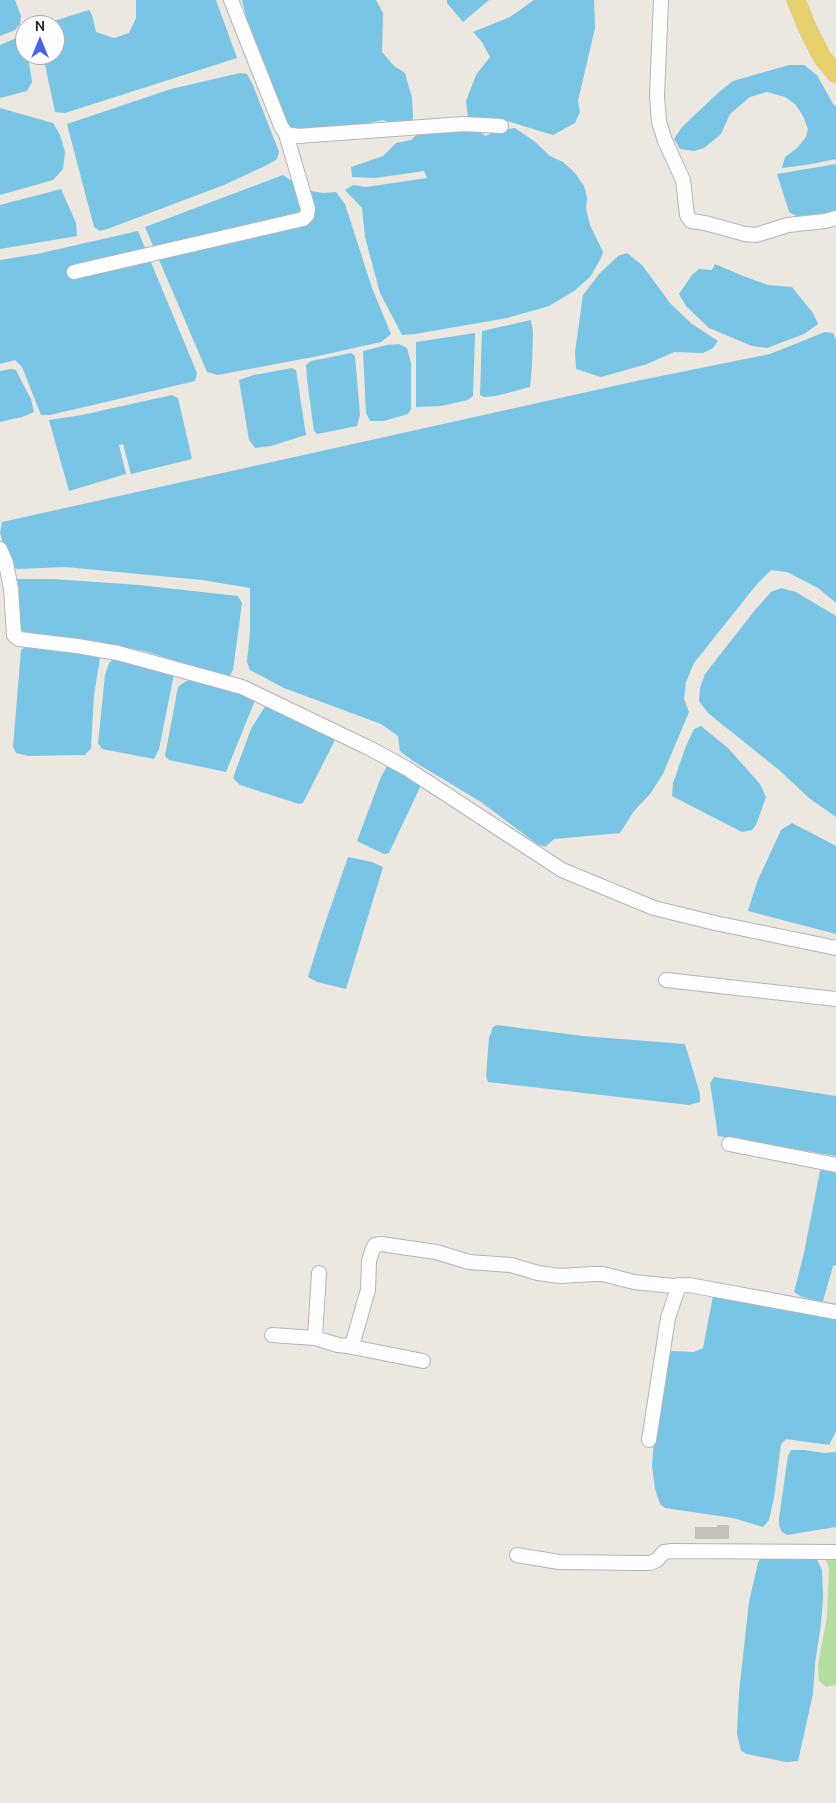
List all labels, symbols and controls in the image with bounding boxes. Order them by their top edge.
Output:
north arrow [15,15,65,65]
text: N [35,18,45,34]

